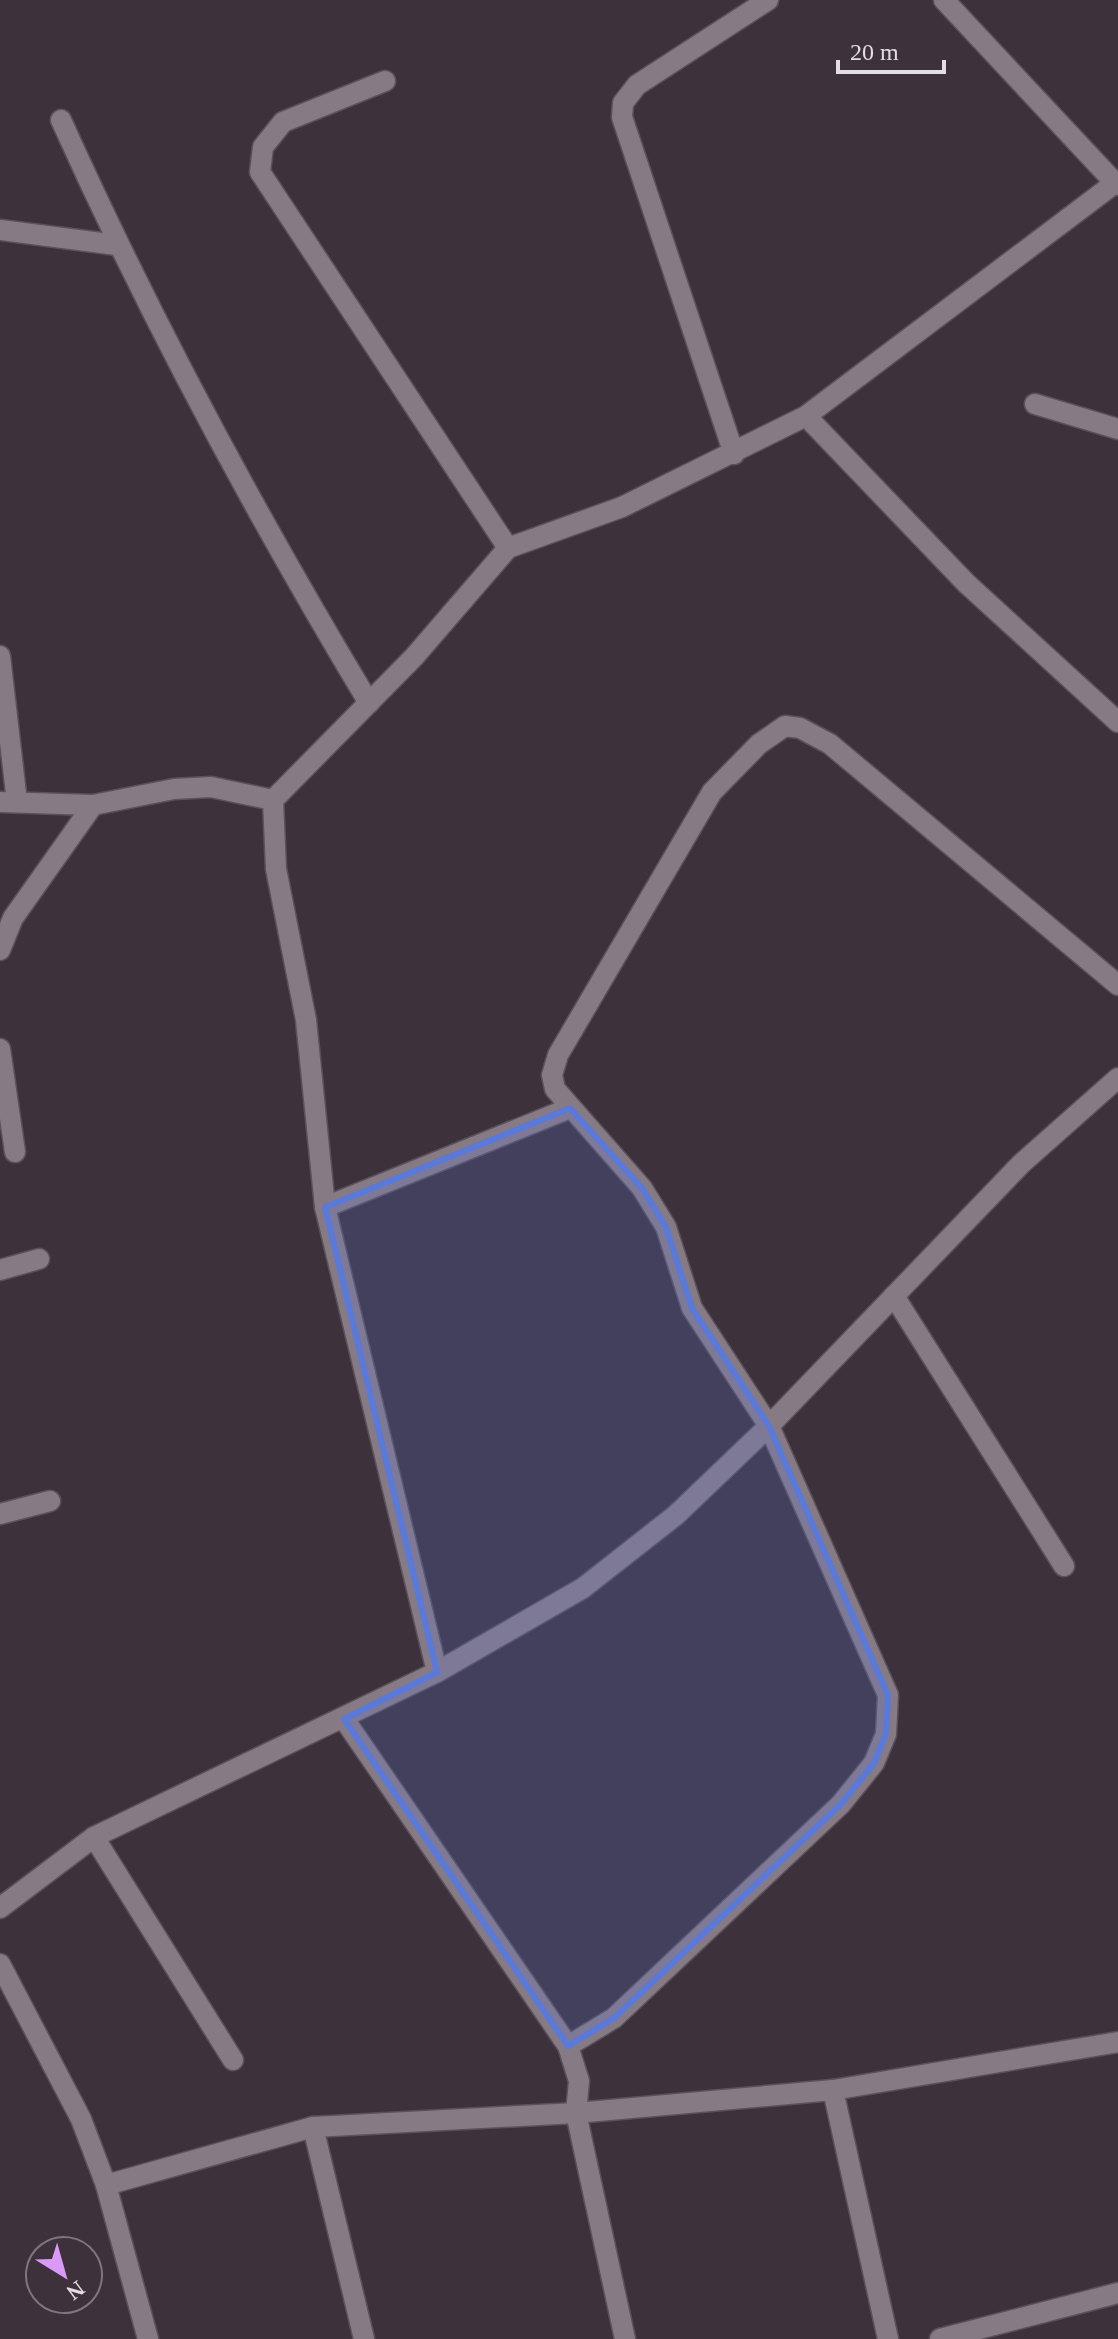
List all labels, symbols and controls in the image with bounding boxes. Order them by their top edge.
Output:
scale bar [838,24,944,74]
text: 20 m [850,39,899,65]
north arrow [24,2235,104,2315]
text: N [62,2276,90,2305]

